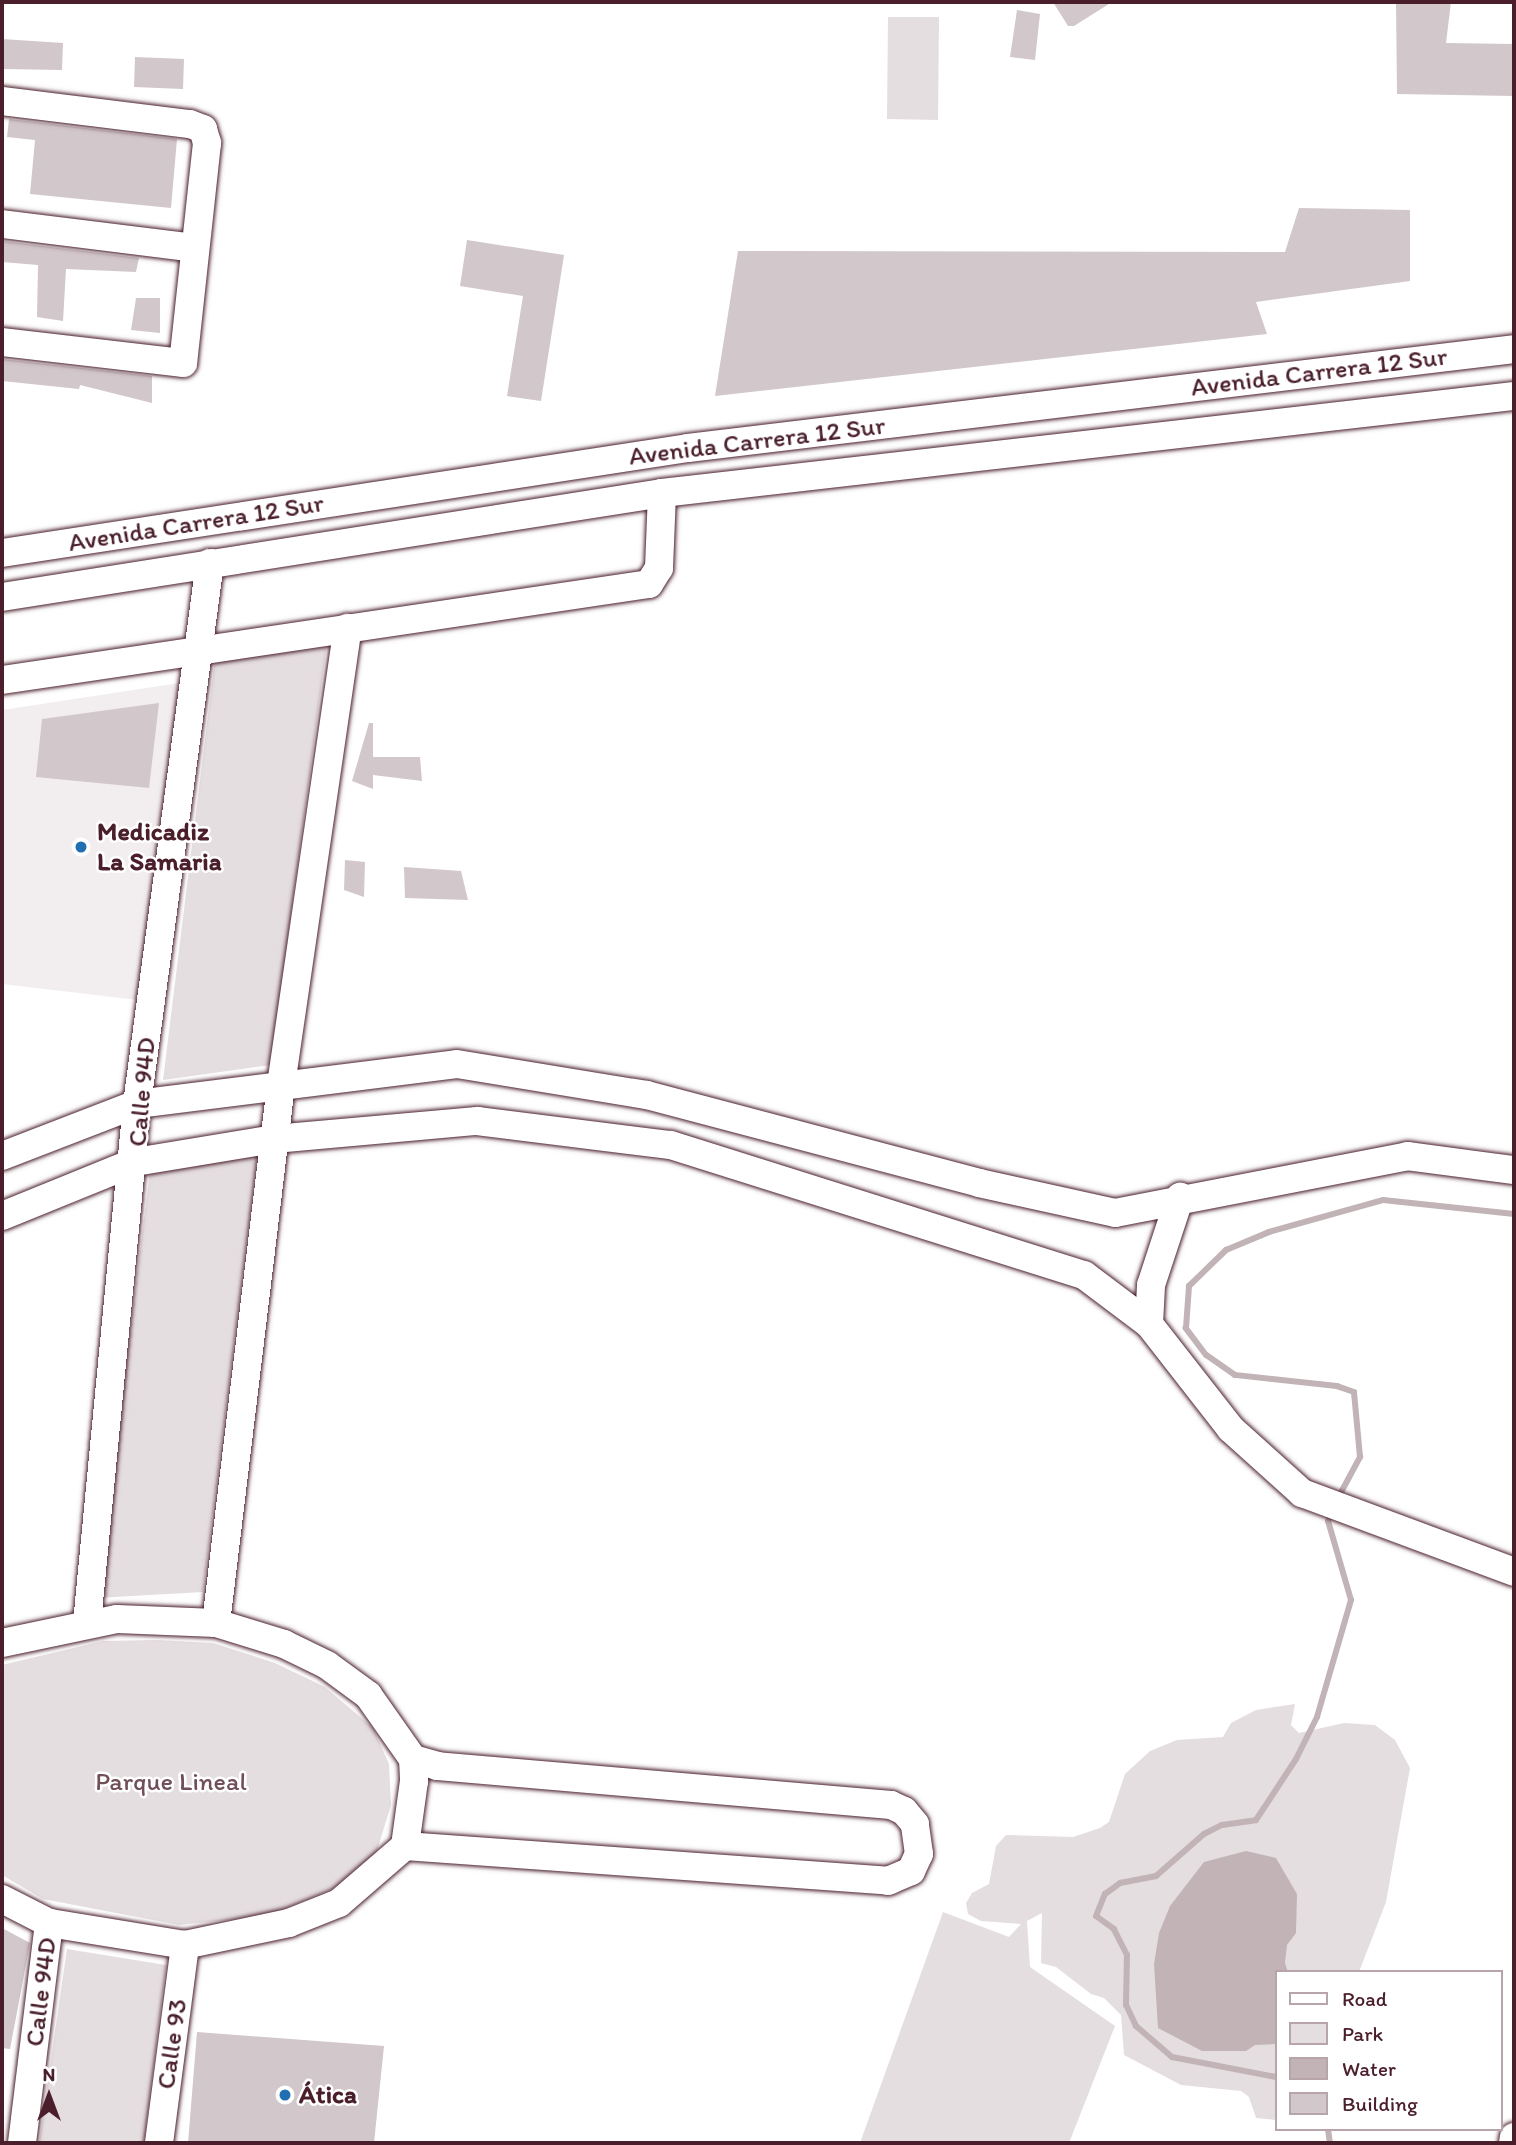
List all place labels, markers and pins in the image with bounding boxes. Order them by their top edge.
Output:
place label: Medicadiz La Samaria [97,816,222,878]
marker: Medicadiz La Samaria [71,837,91,857]
place label: Ática [299,2079,357,2111]
marker: Ática [277,2087,293,2103]

